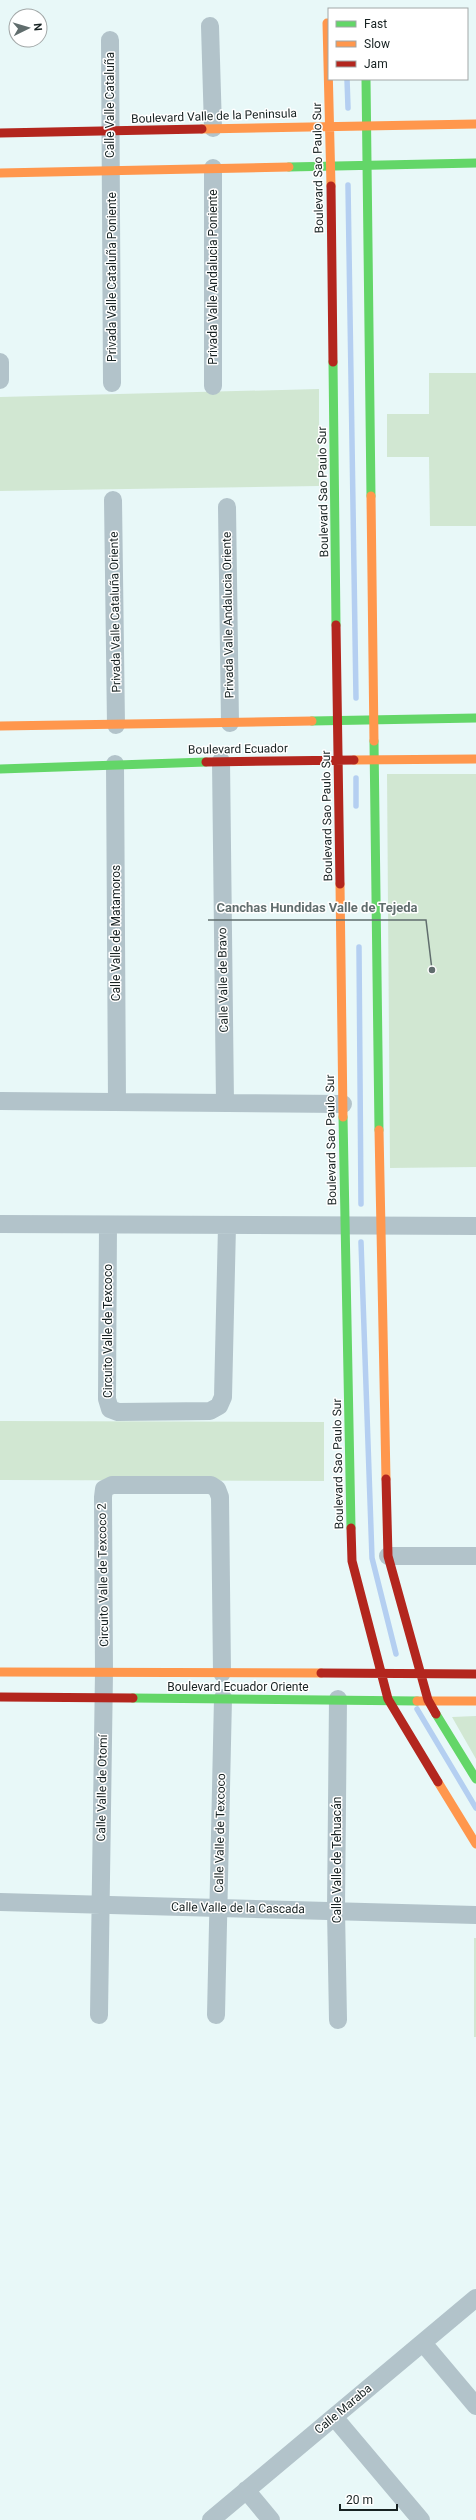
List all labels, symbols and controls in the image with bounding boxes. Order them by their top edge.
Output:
north arrow [8,8,48,48]
legend [328,8,468,80]
text: Fast [364,17,387,31]
text: N [31,23,44,32]
text: Slow [364,37,390,51]
street label: Calle Valle Cataluña [103,52,117,158]
text: Jam [364,57,388,71]
street label: Boulevard Sao Paulo Sur [310,103,326,233]
street label: Boulevard Valle de la Peninsula [131,106,297,126]
street label: Privada Valle Andalucia Poniente [206,189,220,365]
street label: Privada Valle Cataluña Poniente [105,192,119,362]
street label: Boulevard Sao Paulo Sur [315,427,331,557]
street label: Privada Valle Cataluña Oriente [107,531,123,693]
street label: Privada Valle Andalucia Oriente [220,532,236,698]
street label: Boulevard Ecuador [188,741,288,757]
street label: Boulevard Sao Paulo Sur [319,751,335,881]
street label: Calle Valle de Matamoros [109,865,123,1001]
callout: Canchas Hundidas Valle de Tejeda [208,895,426,920]
text: Canchas Hundidas Valle de Tejeda [216,900,418,915]
street label: Calle Valle de Bravo [215,927,231,1033]
street label: Boulevard Sao Paulo Sur [323,1075,339,1205]
street label: Circuito Valle de Texcoco [101,1264,115,1398]
street label: Boulevard Sao Paulo Sur [330,1399,346,1529]
street label: Circuito Valle de Texcoco 2 [95,1503,111,1647]
street label: Boulevard Ecuador Oriente [167,1680,309,1694]
street label: Calle Valle de Otomí [94,1733,110,1842]
street label: Calle Valle de Texcoco [212,1773,228,1893]
street label: Calle Valle de Tehuacán [330,1797,344,1923]
street label: Calle Valle de la Cascada [171,1900,305,1916]
street label: Calle Maraba [312,2381,374,2437]
scale bar [340,2486,397,2512]
text: 20 m [346,2493,373,2507]

